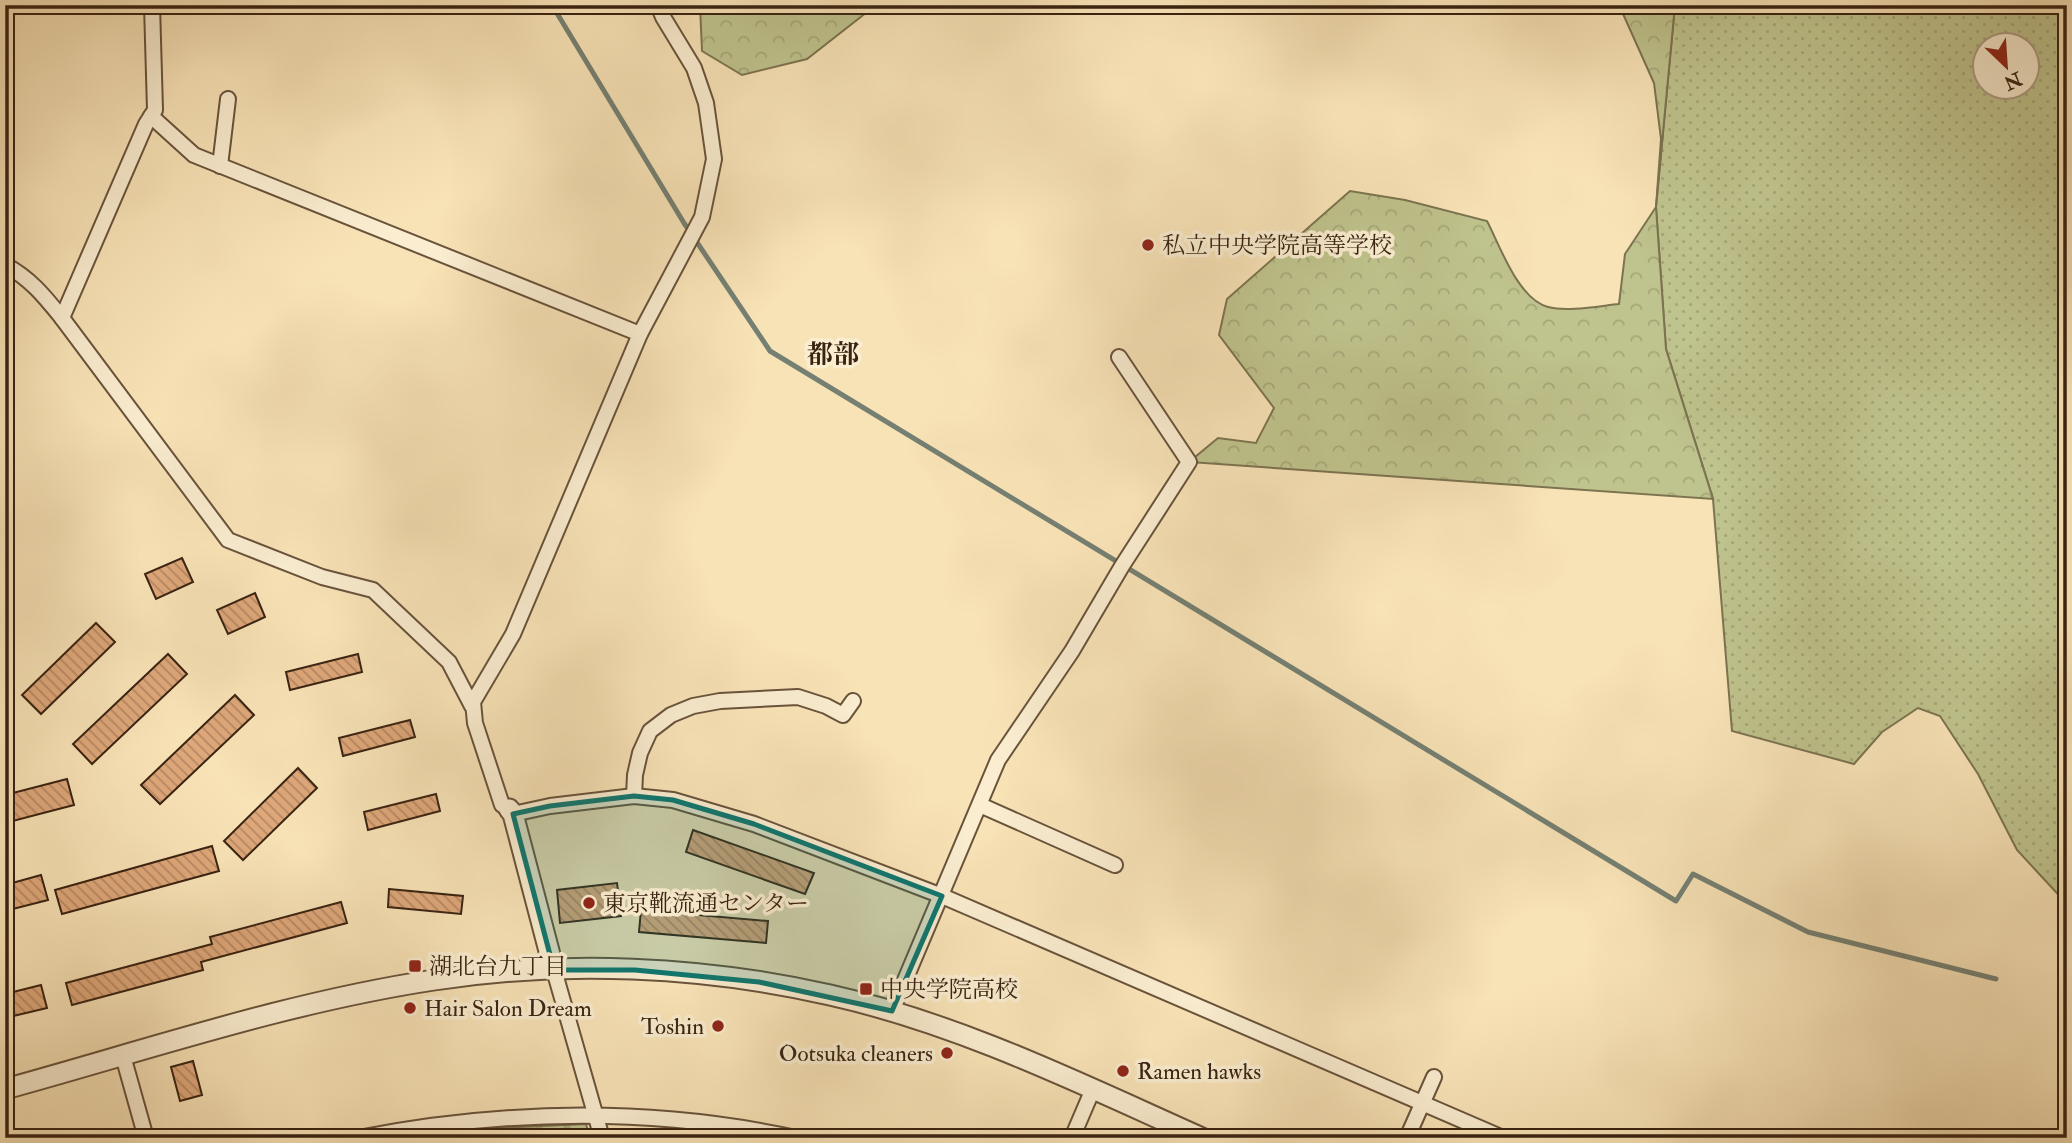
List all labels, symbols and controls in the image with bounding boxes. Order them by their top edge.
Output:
north arrow [1970,32,2040,102]
text: N [1999,66,2026,95]
place label: 私立中央学院高等学校 [1162,231,1392,260]
marker: 私立中央学院高等学校 [1140,237,1156,253]
district label: 都部 [807,339,859,371]
place label: 東京靴流通センター [603,889,809,918]
marker: 東京靴流通センター [581,895,597,911]
place label: 湖北台九丁目 [429,952,567,981]
marker: 湖北台九丁目 [407,958,423,974]
place label: 中央学院高校 [880,975,1018,1004]
marker: 中央学院高校 [858,981,874,997]
place label: Hair Salon Dream [424,994,592,1023]
marker: Hair Salon Dream [402,1000,418,1016]
place label: Toshin [641,1012,704,1041]
marker: Toshin [710,1018,726,1034]
place label: Ootsuka cleaners [779,1039,933,1068]
marker: Ootsuka cleaners [939,1045,955,1061]
place label: Ramen hawks [1137,1057,1261,1086]
marker: Ramen hawks [1115,1063,1131,1079]

